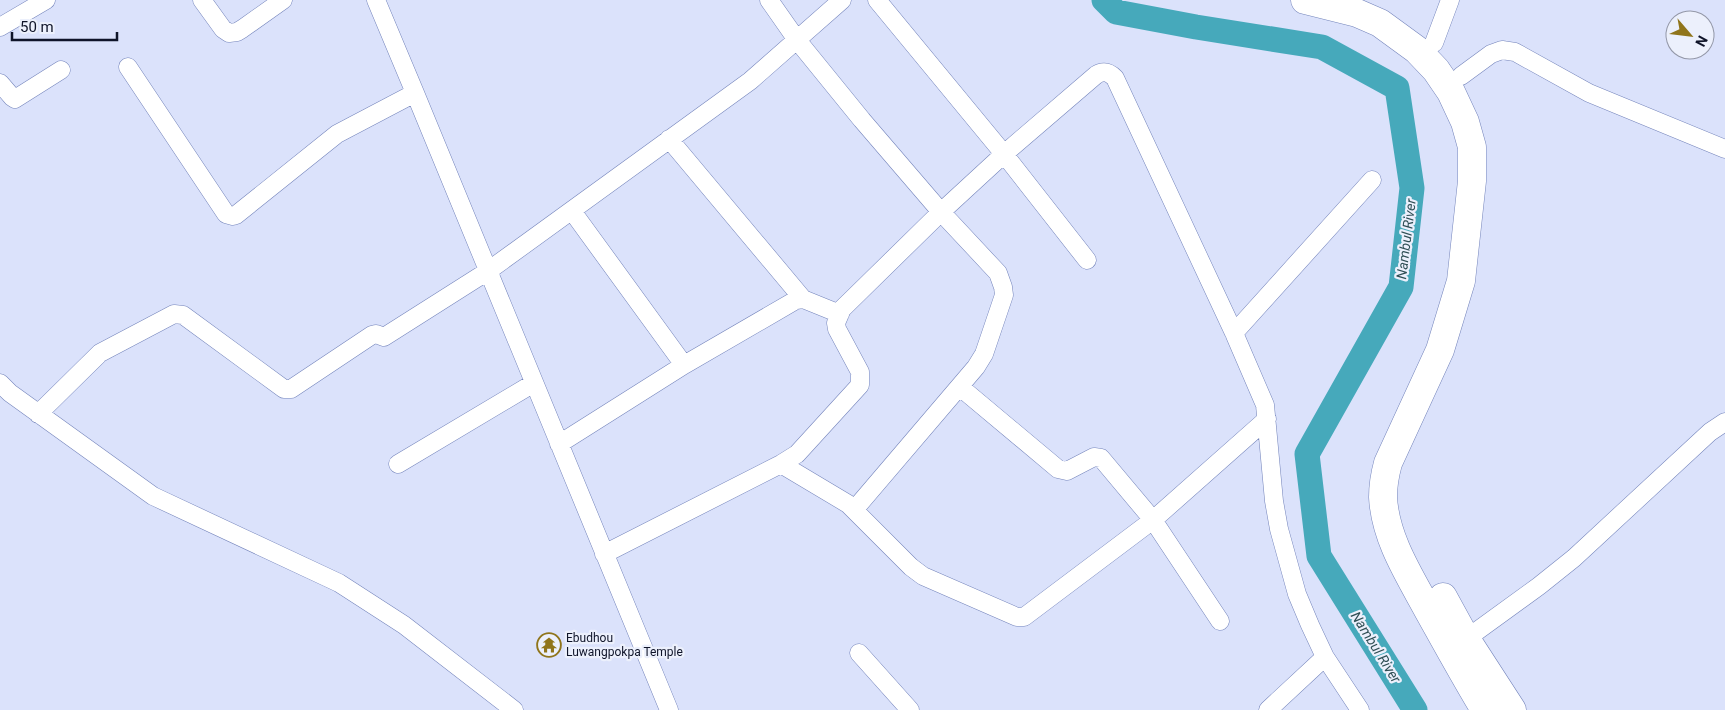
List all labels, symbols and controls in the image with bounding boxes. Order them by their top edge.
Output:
scale bar [12,10,118,42]
north arrow [1665,10,1715,60]
text: 50 m [20,18,54,36]
text: N [1692,33,1711,49]
water label: Nambul River [1393,198,1419,280]
water label: Nambul River [1348,609,1404,686]
place label: Ebudhou Luwangpokpa Temple [566,631,683,659]
temple icon: Ebudhou Luwangpokpa Temple [536,632,562,658]

